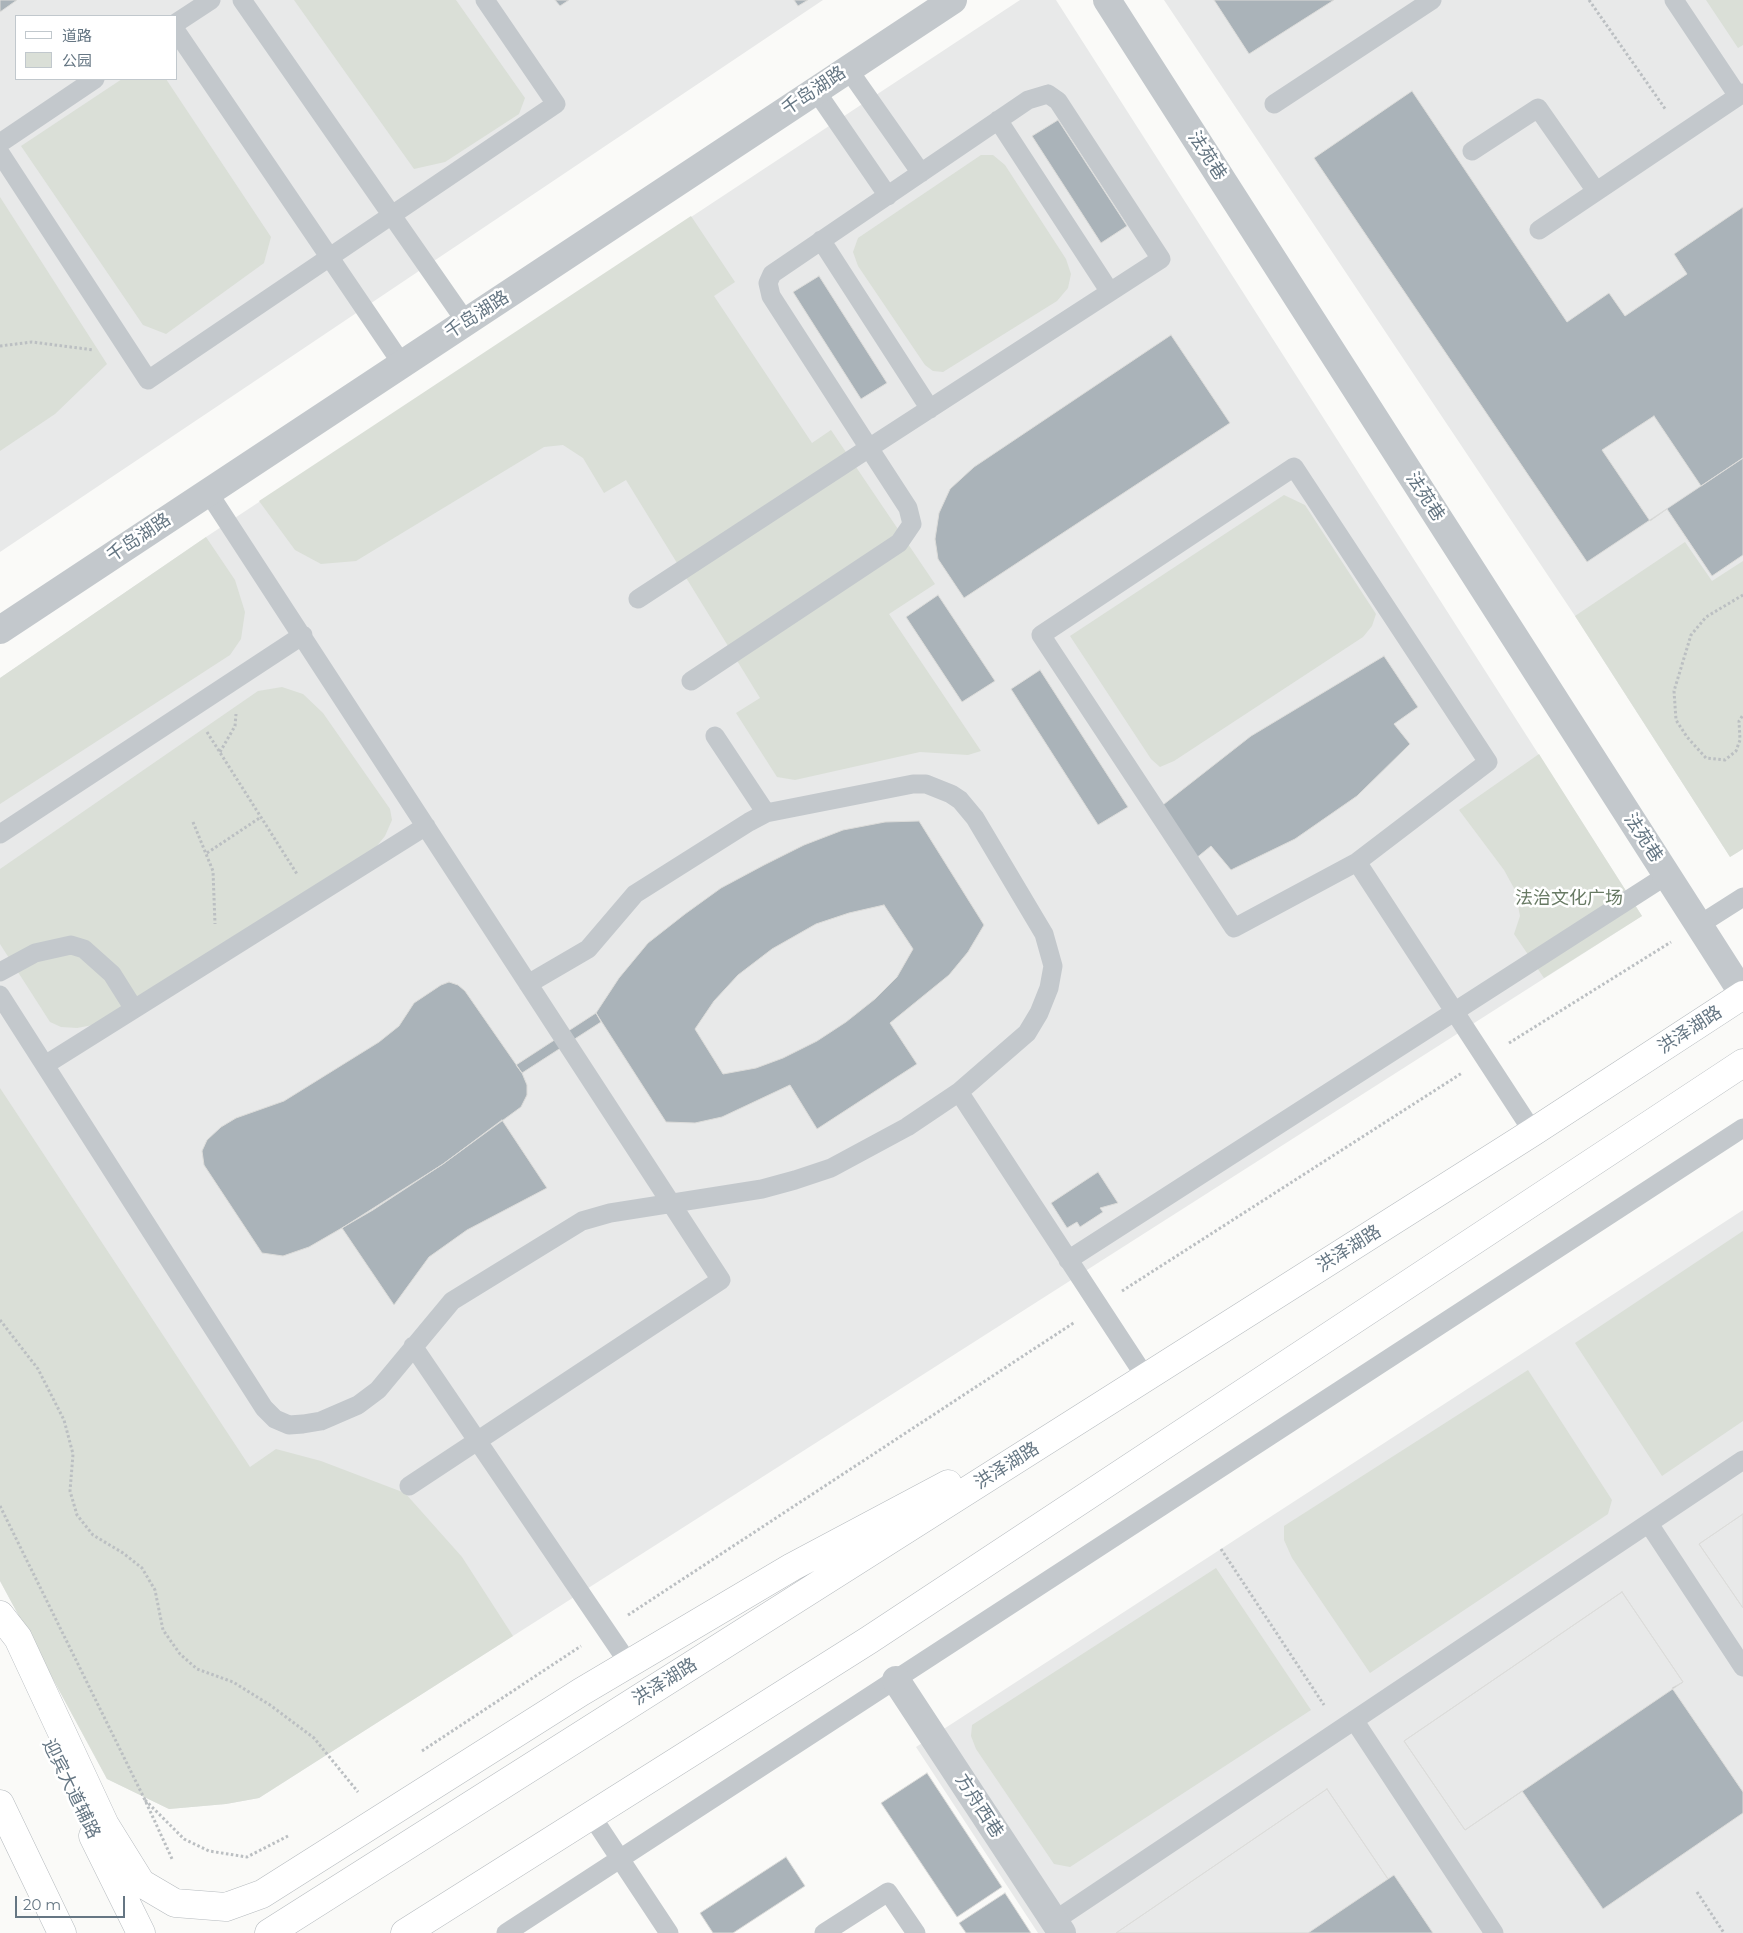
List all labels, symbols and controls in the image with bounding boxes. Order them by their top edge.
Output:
legend [15,15,178,80]
text: 道路 [62,26,92,45]
text: 公园 [62,51,92,70]
street label: 千岛湖路 [778,62,850,120]
street label: 法苑巷 [1183,127,1231,185]
street label: 千岛湖路 [441,286,513,344]
street label: 法苑巷 [1401,468,1449,526]
street label: 千岛湖路 [103,509,175,567]
street label: 法苑巷 [1619,809,1667,867]
park label: 法治文化广场 [1515,888,1623,910]
street label: 洪泽湖路 [1654,1001,1726,1059]
street label: 洪泽湖路 [1313,1221,1385,1277]
street label: 洪泽湖路 [971,1438,1043,1494]
street label: 洪泽湖路 [629,1654,701,1710]
street label: 迎宾大道辅路 [38,1736,104,1842]
street label: 方舟西巷 [950,1770,1008,1842]
scale bar [18,1886,128,1918]
text: 20 m [23,1895,61,1914]

